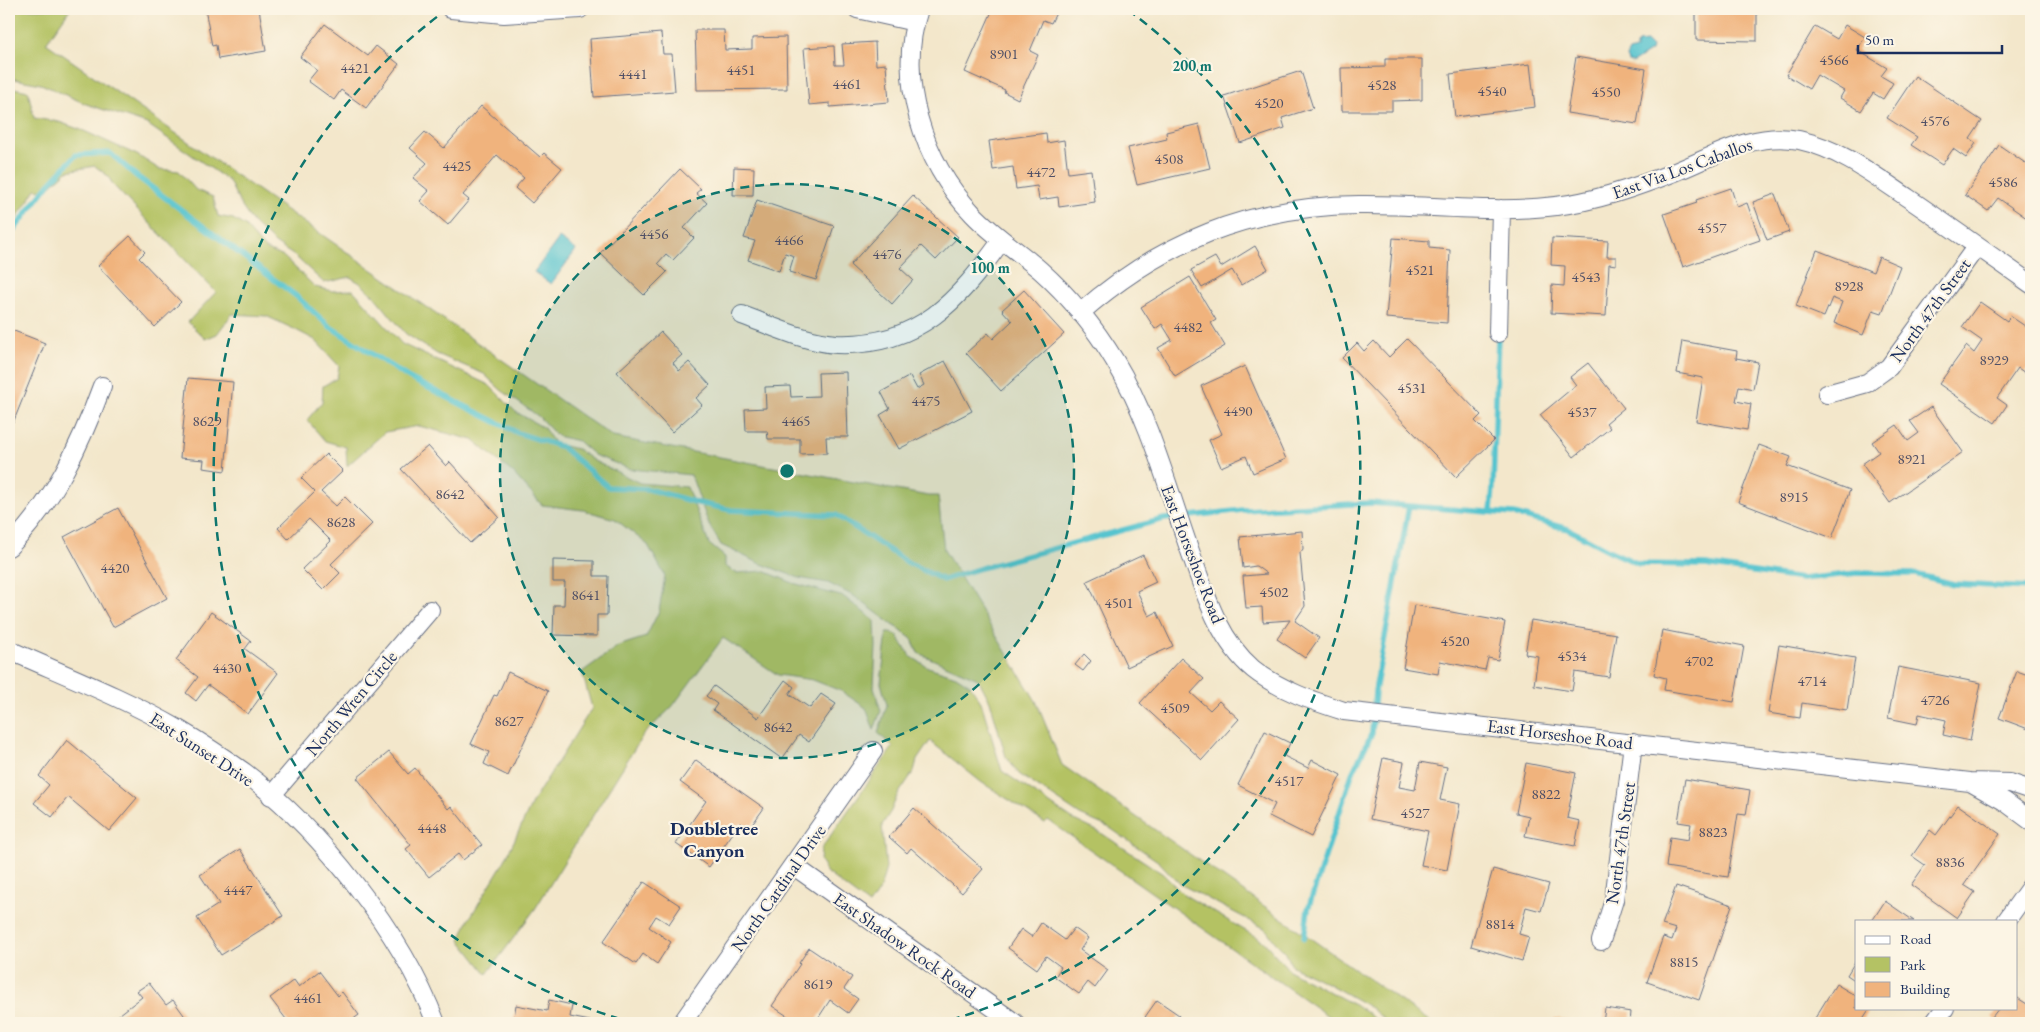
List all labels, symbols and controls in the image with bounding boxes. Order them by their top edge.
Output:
scale bar [1858,22,2001,54]
text: 50 m [1865,30,1894,49]
house number: 8901 [990,44,1018,63]
house number: 4566 [1820,50,1848,69]
text: 200 m [1172,56,1212,75]
house number: 4421 [341,58,369,77]
house number: 4451 [727,60,755,79]
house number: 4441 [619,64,647,83]
house number: 4461 [833,74,861,93]
house number: 4528 [1368,75,1396,94]
house number: 4540 [1478,81,1506,100]
house number: 4550 [1592,82,1620,101]
house number: 4520 [1255,93,1283,112]
house number: 4576 [1921,111,1949,130]
street label: East Via Los Caballos [1609,132,1755,204]
house number: 4508 [1155,149,1183,168]
house number: 4425 [443,156,471,175]
house number: 4472 [1027,162,1056,181]
house number: 4586 [1989,172,2017,191]
house number: 4557 [1698,218,1727,237]
house number: 4456 [640,224,668,243]
house number: 4466 [775,230,803,249]
house number: 4476 [873,244,901,263]
street label: North 47th Street [1885,253,1976,367]
text: 100 m [970,258,1010,277]
house number: 4521 [1406,260,1434,279]
house number: 4543 [1572,267,1600,286]
house number: 8928 [1835,276,1863,295]
house number: 4482 [1174,317,1203,336]
house number: 8929 [1980,350,2008,369]
house number: 4531 [1398,378,1426,397]
house number: 4475 [912,391,940,410]
house number: 4490 [1224,401,1252,420]
house number: 4537 [1568,402,1597,421]
house number: 8629 [193,411,221,430]
house number: 4465 [782,411,810,430]
house number: 8921 [1898,449,1926,468]
centre of rings [778,462,796,480]
street label: East Horseshoe Road [1156,481,1230,627]
house number: 8642 [436,484,465,503]
house number: 8915 [1780,487,1808,506]
house number: 8628 [327,512,355,531]
house number: 4420 [101,558,129,577]
house number: 4502 [1260,582,1289,601]
house number: 8641 [572,585,600,604]
house number: 4501 [1105,593,1133,612]
house number: 4520 [1441,631,1469,650]
street label: North Wren Circle [300,646,402,760]
house number: 4534 [1558,646,1587,665]
house number: 4702 [1685,651,1714,670]
house number: 4430 [213,658,241,677]
house number: 4714 [1798,671,1827,690]
house number: 4726 [1921,690,1949,709]
house number: 4509 [1161,698,1189,717]
street label: East Sunset Drive [145,707,259,791]
house number: 8627 [495,711,524,730]
street label: East Horseshoe Road [1486,714,1635,754]
house number: 8642 [764,717,793,736]
house number: 4517 [1275,771,1304,790]
street label: North 47th Street [1600,780,1640,906]
house number: 8822 [1532,784,1561,803]
house number: 4527 [1401,803,1430,822]
district label: Doubletree Canyon [670,816,758,863]
house number: 4448 [418,818,446,837]
street label: North Cardinal Drive [725,820,831,956]
house number: 8823 [1699,822,1727,841]
house number: 8836 [1936,852,1964,871]
house number: 4447 [224,880,253,899]
street label: East Shadow Rock Road [829,887,982,1003]
house number: 8814 [1486,914,1515,933]
legend [1855,920,2018,1010]
text: Road [1900,929,1932,948]
house number: 8815 [1670,952,1698,971]
text: Park [1900,955,1927,974]
house number: 8619 [804,974,832,993]
text: Building [1900,979,1950,998]
house number: 4461 [294,988,322,1007]

